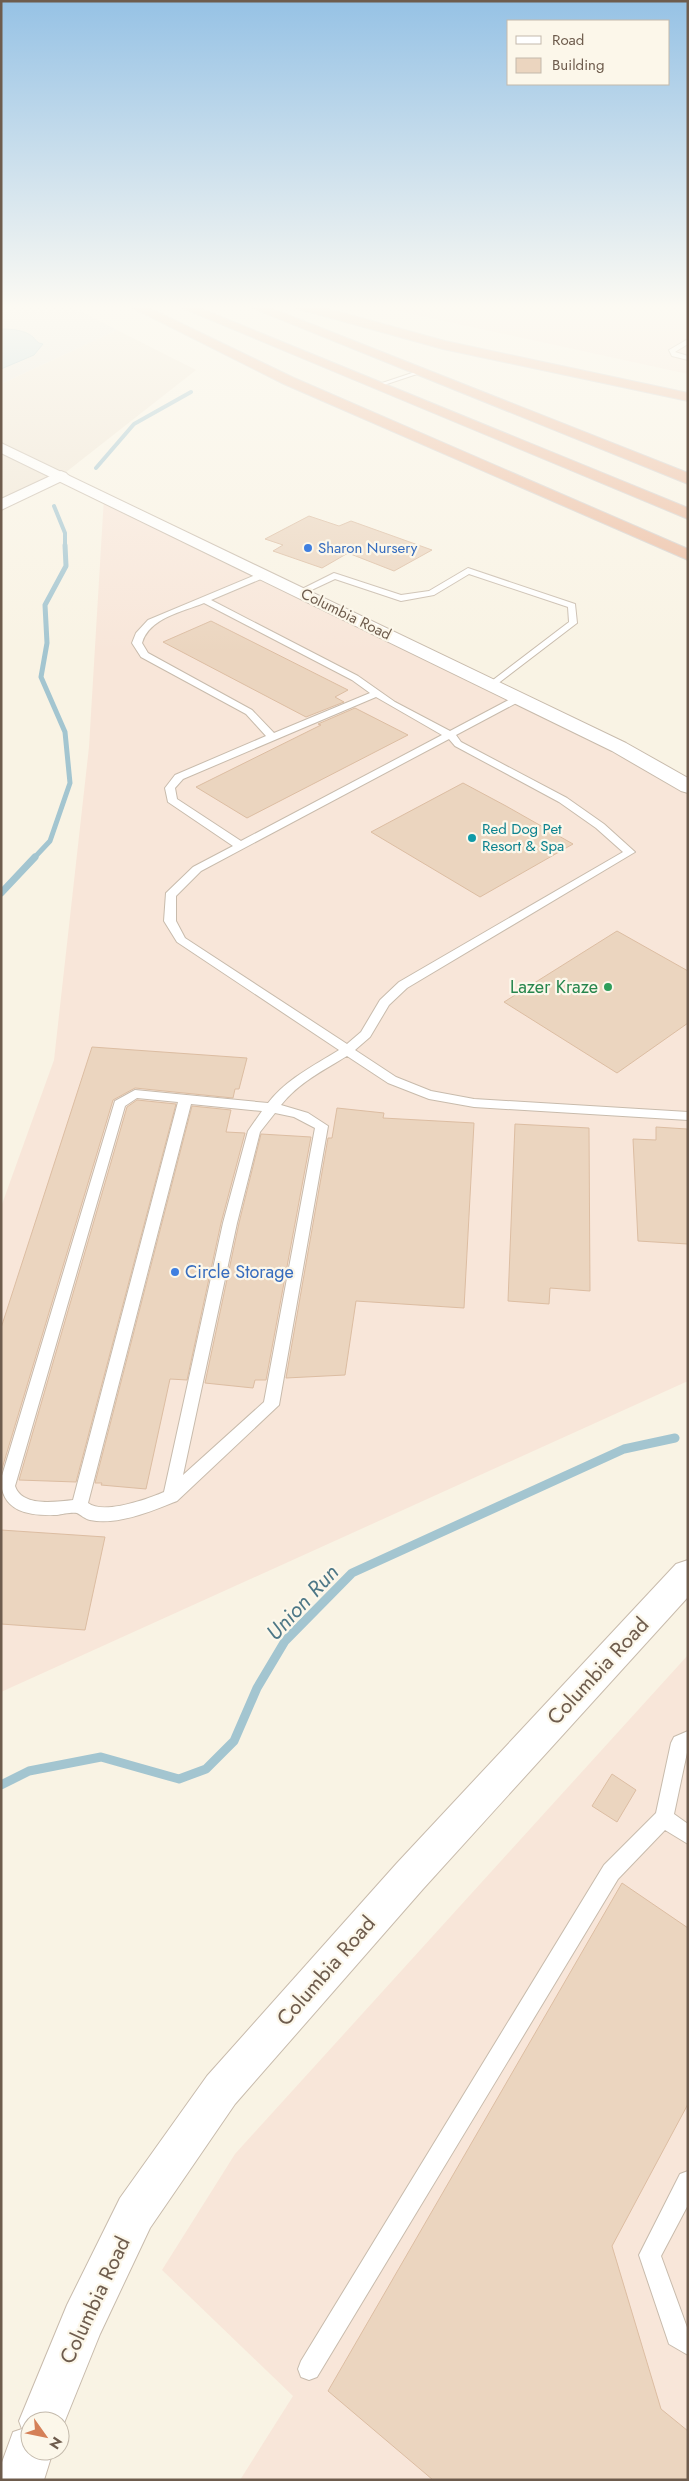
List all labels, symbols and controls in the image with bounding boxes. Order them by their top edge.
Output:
legend [507,20,669,85]
text: Road [552,29,584,51]
text: Building [552,54,604,76]
place label: Sharon Nursery [318,537,418,559]
marker: Sharon Nursery [302,542,314,554]
street label: Columbia Road [297,583,395,645]
place label: Red Dog Pet Resort & Spa [482,818,564,857]
marker: Red Dog Pet Resort & Spa [466,832,478,844]
place label: Lazer Kraze [510,974,598,1000]
marker: Lazer Kraze [602,981,614,993]
place label: Circle Storage [185,1259,294,1285]
marker: Circle Storage [169,1266,181,1278]
water label: Union Run [258,1557,346,1647]
street label: Columbia Road [540,1611,656,1731]
street label: Columbia Road [270,1909,382,2033]
street label: Columbia Road [52,2231,138,2369]
north arrow [20,2411,70,2461]
text: N [44,2433,67,2453]

